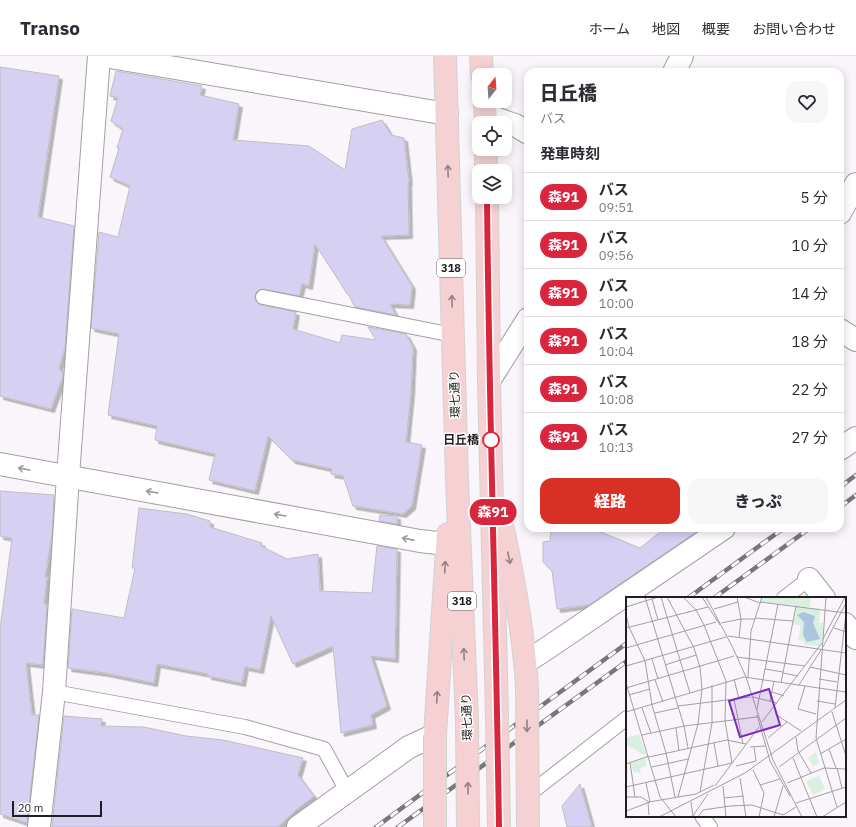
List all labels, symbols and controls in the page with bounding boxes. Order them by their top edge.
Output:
text: Transo [20,16,80,40]
text: ホーム [588,20,630,38]
text: 地図 [652,20,680,38]
text: 概要 [702,20,730,38]
text: お問い合わせ [752,20,836,38]
north arrow [472,68,512,108]
map controls [472,68,512,204]
text: 日丘橋 [540,81,597,105]
button: heart [786,81,828,123]
text: バス [540,110,566,127]
button: locate [472,116,512,156]
text: 発車時刻 [540,144,600,163]
button: layers [472,164,512,204]
one-way arrow [445,165,452,178]
text: バス [599,180,629,199]
text: 森91 [548,188,579,206]
text: 5 分 [800,188,828,207]
text: 09:51 [599,199,634,216]
text: バス [599,228,629,247]
text: 森91 [548,236,579,254]
text: 10 分 [791,236,828,255]
text: 09:56 [599,247,634,264]
road number: 318 [437,259,465,277]
text: バス [599,276,629,295]
text: 森91 [548,284,579,302]
text: 14 分 [791,284,828,303]
one-way arrow [448,295,456,308]
text: 10:00 [599,295,634,312]
text: バス [599,324,629,343]
text: 森91 [548,332,579,350]
text: 18 分 [791,332,828,351]
text: 10:04 [599,343,634,360]
street label: 環七通り [446,370,463,418]
text: バス [599,372,629,391]
text: 森91 [548,380,579,398]
text: 22 分 [791,380,828,399]
text: 10:08 [599,391,634,408]
text: バス [599,420,629,439]
text: 森91 [548,428,579,446]
text: 27 分 [791,428,828,447]
marker: 日丘橋 [482,431,500,449]
place label: 日丘橋 [443,432,480,447]
text: 10:13 [599,439,634,456]
one-way arrow [18,464,31,472]
button: 経路 [540,478,680,524]
button: きっぷ [688,478,828,524]
one-way arrow [146,487,159,495]
line badge: 森91 [470,499,516,525]
text: 森91 [478,503,508,521]
one-way arrow [274,511,287,519]
one-way arrow [402,535,415,543]
one-way arrow [506,551,514,564]
one-way arrow [441,561,449,574]
road number: 318 [448,592,476,610]
inset map [626,597,846,817]
one-way arrow [461,648,468,661]
one-way arrow [434,690,441,703]
street label: 環七通り [458,693,475,741]
one-way arrow [524,719,531,732]
one-way arrow [464,782,472,795]
scale bar [12,799,102,818]
text: 20 m [18,801,43,815]

